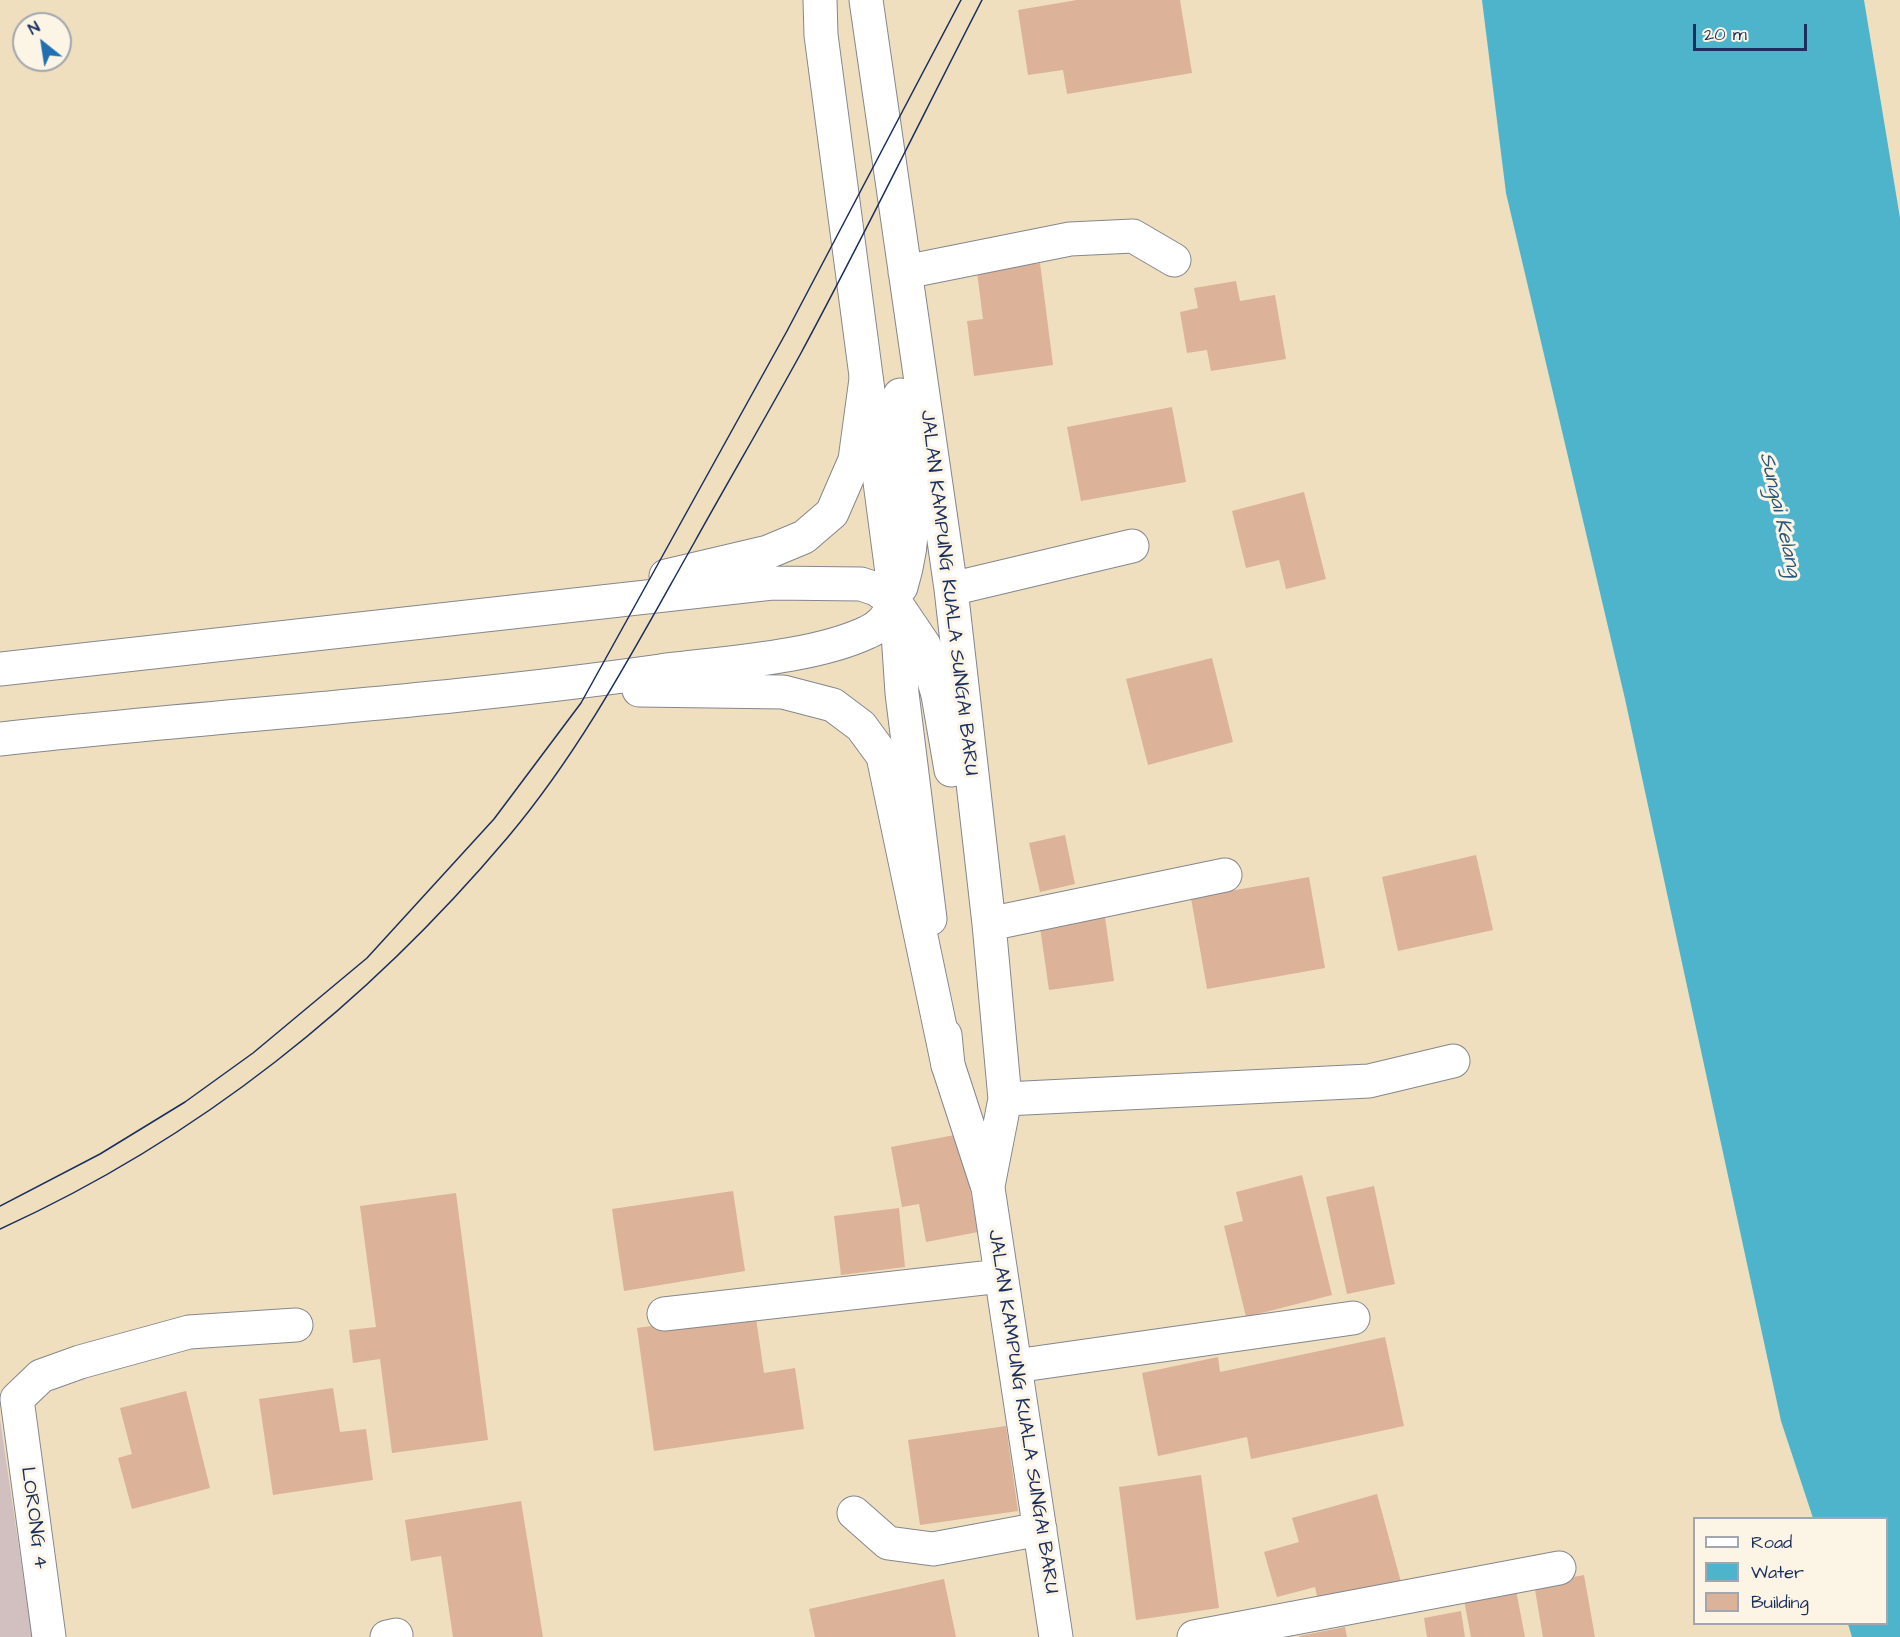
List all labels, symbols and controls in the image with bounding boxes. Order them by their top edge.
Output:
north arrow [12,12,72,72]
scale bar [1696,12,1810,50]
text: N [24,16,44,40]
text: 20 m [1704,22,1747,47]
street label: JALAN KAMPUNG KUALA SUNGAI BARU [914,409,982,777]
water label: Sungai Kelang [1752,450,1806,580]
street label: JALAN KAMPUNG KUALA SUNGAI BARU [981,1228,1063,1596]
street label: LORONG 4 [14,1465,52,1571]
legend [1693,1517,1888,1625]
text: Road [1751,1530,1792,1555]
text: Water [1751,1560,1804,1585]
text: Building [1751,1590,1809,1615]

